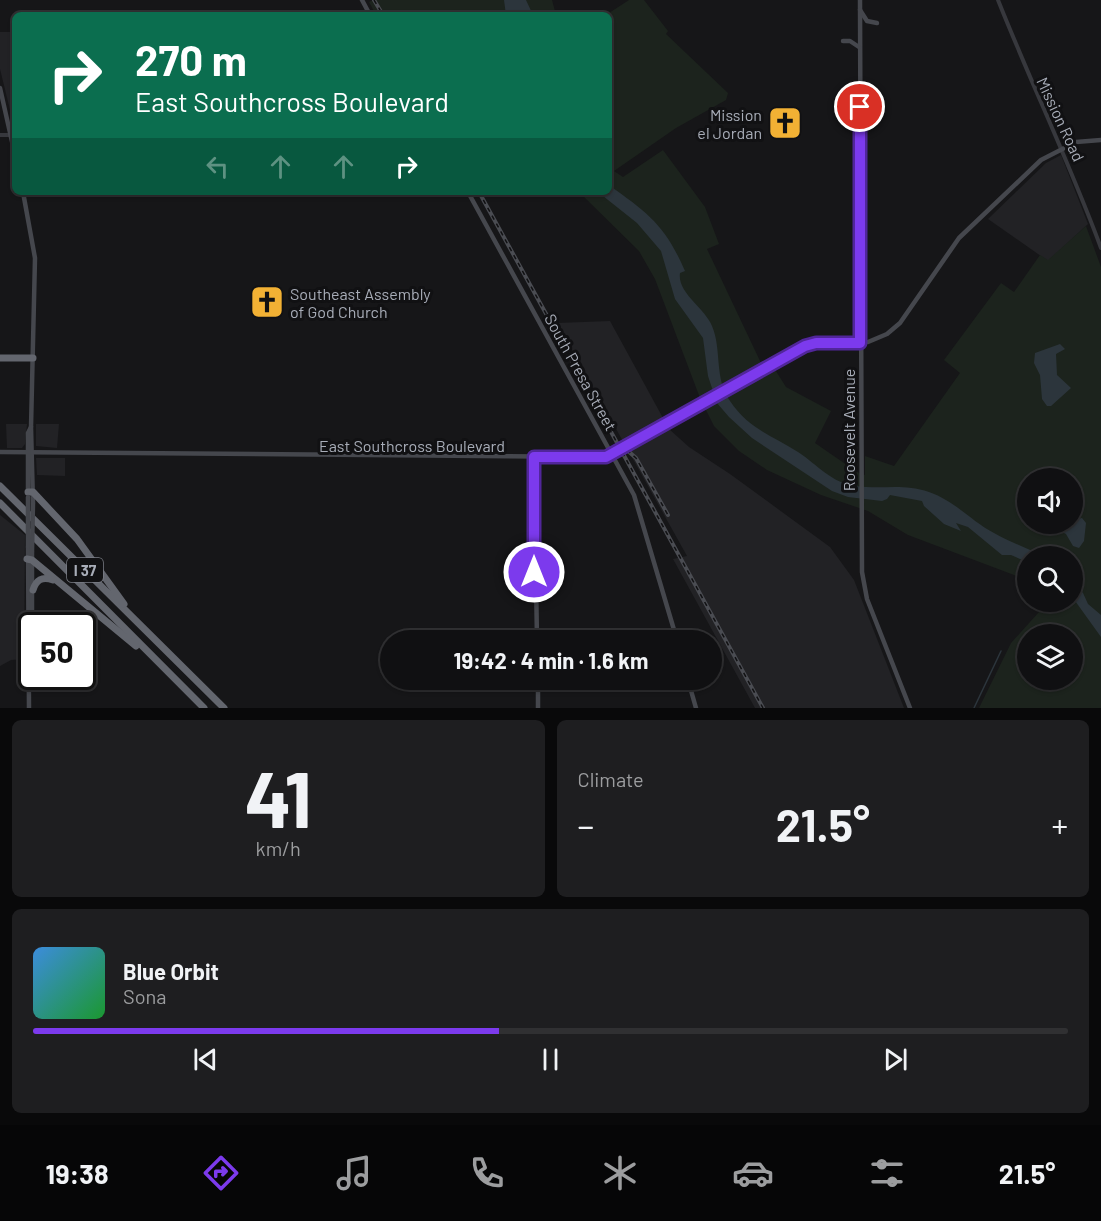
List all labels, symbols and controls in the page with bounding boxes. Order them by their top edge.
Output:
text: 270 m [135,34,247,84]
icon: right [36,36,114,114]
street label: Mission Road [1033,74,1089,164]
pin [834,81,885,132]
text: East Southcross Boulevard [135,85,449,117]
icon: arrive [843,90,876,123]
place label: Mission el Jordan [697,105,762,142]
church icon: Mission el Jordan [767,105,803,141]
icon: left [201,150,234,183]
icon: ahead [264,150,297,183]
icon: ahead [327,150,360,183]
icon: right [390,150,423,183]
church icon: Southeast Assembly of God Church [249,284,285,320]
place label: Southeast Assembly of God Church [290,284,431,321]
street label: South Presa Street [541,310,621,434]
street label: Roosevelt Avenue [839,369,858,491]
street label: East Southcross Boulevard [319,436,505,455]
map controls [1017,468,1083,690]
button: sound [1017,468,1083,534]
position arrow [502,540,566,604]
button: search [1017,546,1083,612]
road number: I 37 [67,558,103,582]
speed limit sign: 50 [18,612,96,690]
button: layers [1017,624,1083,690]
text: 19:42 · 4 min · 1.6 km [454,647,648,673]
text: 41 [245,750,312,844]
text: Climate [578,767,644,791]
text: 21.5° [776,797,870,851]
text: − [578,805,594,845]
text: + [1052,805,1068,845]
text: km/h [256,836,301,860]
text: Blue Orbit [123,958,219,984]
text: Sona [123,984,167,1008]
icon: previous [189,1043,222,1076]
icon: pause [534,1043,567,1076]
icon: next [879,1043,912,1076]
icon: directions [200,1152,242,1194]
icon: music [333,1152,375,1194]
icon: phone [466,1152,508,1194]
icon: climate [599,1152,641,1194]
icon: car [732,1152,774,1194]
icon: filters [866,1152,908,1194]
text: 19:38 [46,1157,109,1189]
text: 21.5° [999,1157,1055,1189]

